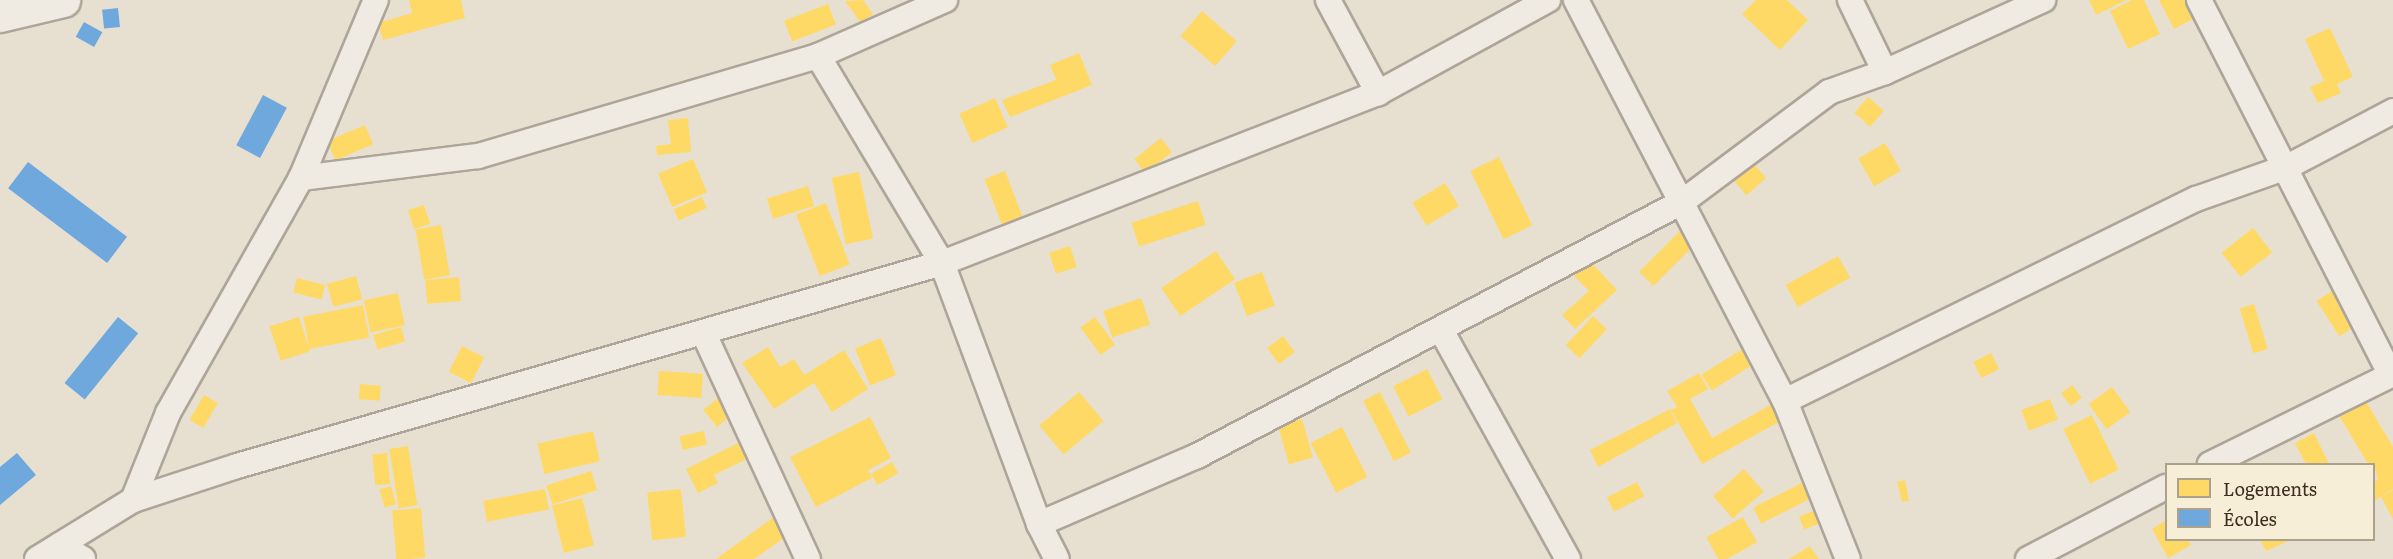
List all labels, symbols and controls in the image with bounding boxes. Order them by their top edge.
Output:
legend [2165,463,2375,541]
text: Logements [2223,475,2317,502]
text: Écoles [2223,505,2277,532]

